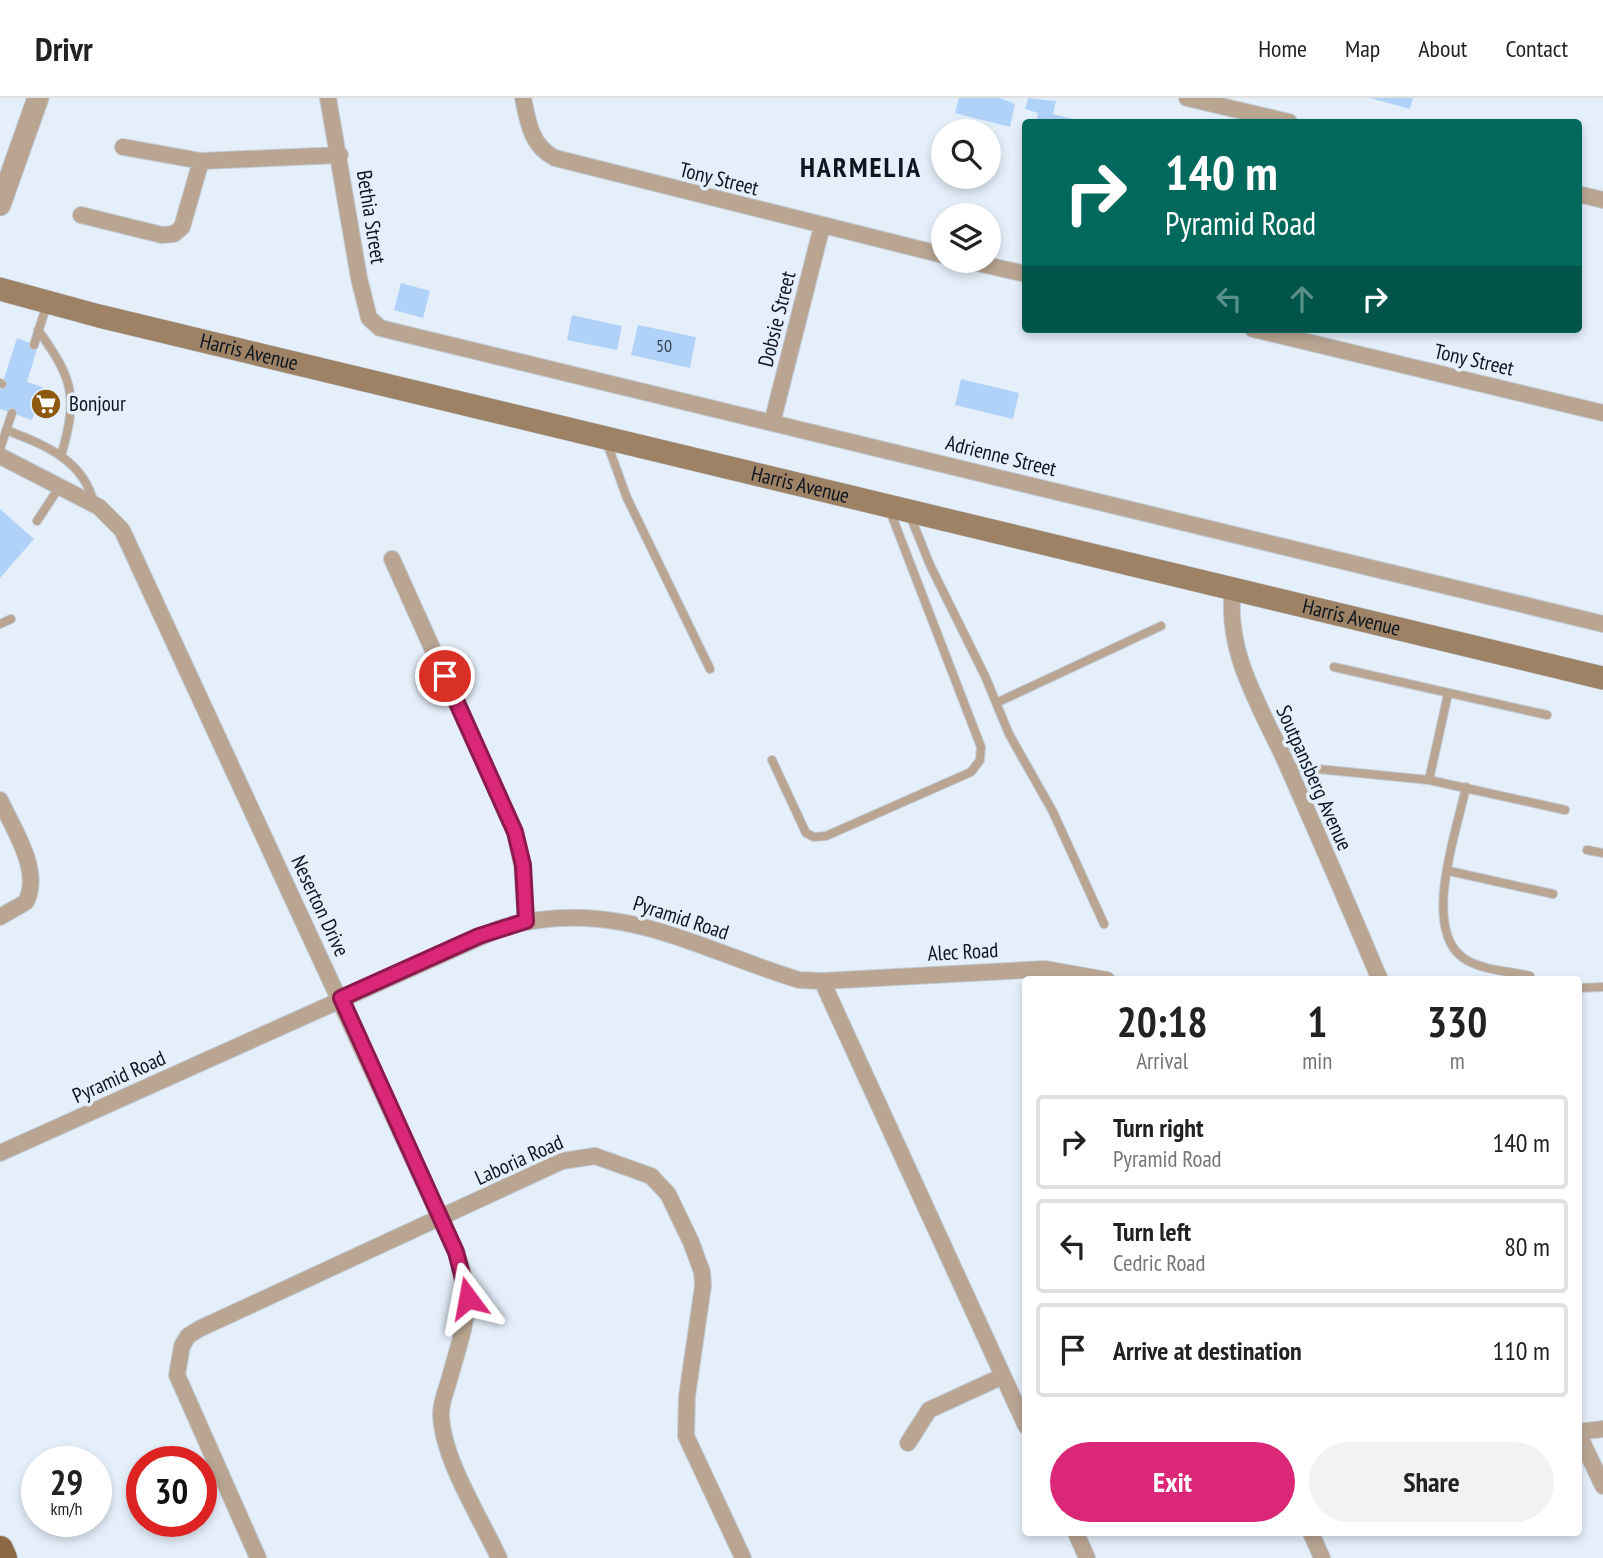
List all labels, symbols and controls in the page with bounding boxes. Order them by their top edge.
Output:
text: Drivr [35,27,93,70]
text: Home [1258,33,1307,64]
text: Map [1345,33,1380,64]
text: About [1418,33,1467,64]
text: Contact [1505,33,1568,64]
map controls [931,119,1001,273]
button: search [931,119,1001,189]
text: 140 m [1165,140,1278,204]
icon: right [1050,147,1141,238]
district label: HARMELIA [800,148,922,185]
street label: Tony Street [677,156,762,201]
street label: Bethia Street [351,168,392,266]
text: Pyramid Road [1165,202,1316,244]
button: layers [931,203,1001,273]
street label: Dobsie Street [752,268,801,369]
icon: left [1210,280,1248,318]
icon: ahead [1283,280,1321,318]
icon: right [1356,280,1394,318]
street label: Harris Avenue [197,327,301,376]
house number: 50 [656,334,672,357]
street label: Tony Street [1432,337,1517,382]
supermarket icon: Bonjour [29,387,63,421]
place label: Bonjour [69,390,126,417]
street label: Adrienne Street [943,429,1059,482]
street label: Harris Avenue [749,460,852,509]
street label: Harris Avenue [1300,592,1403,642]
pin [415,646,475,706]
icon: arrive [426,657,464,695]
street label: Soutpansberg Avenue [1270,701,1359,855]
street label: Neserton Drive [285,851,356,961]
street label: Pyramid Road [630,889,732,946]
street label: Alec Road [927,936,999,967]
text: 20:18 [1117,994,1208,1049]
text: 1 [1307,994,1327,1049]
text: 330 [1427,994,1487,1049]
street label: Pyramid Road [68,1044,170,1109]
text: Arrival [1136,1046,1188,1075]
text: min [1302,1046,1332,1075]
text: m [1450,1046,1465,1075]
text: Turn right [1113,1111,1204,1144]
icon: right [1054,1123,1092,1161]
text: 140 m [1492,1126,1550,1159]
street label: Laboria Road [470,1128,567,1191]
text: Pyramid Road [1113,1144,1222,1173]
text: Turn left [1113,1215,1191,1248]
icon: left [1054,1227,1092,1265]
text: 80 m [1504,1230,1550,1263]
text: Cedric Road [1113,1248,1206,1277]
position arrow [431,1261,505,1335]
icon: arrive [1054,1331,1092,1369]
text: Arrive at destination [1113,1334,1302,1367]
text: 110 m [1492,1334,1550,1367]
button: Exit [1050,1442,1295,1522]
button: Share [1309,1442,1554,1522]
speed limit sign: 30 [126,1446,217,1537]
text: 29 [50,1459,83,1505]
text: km/h [51,1497,82,1520]

